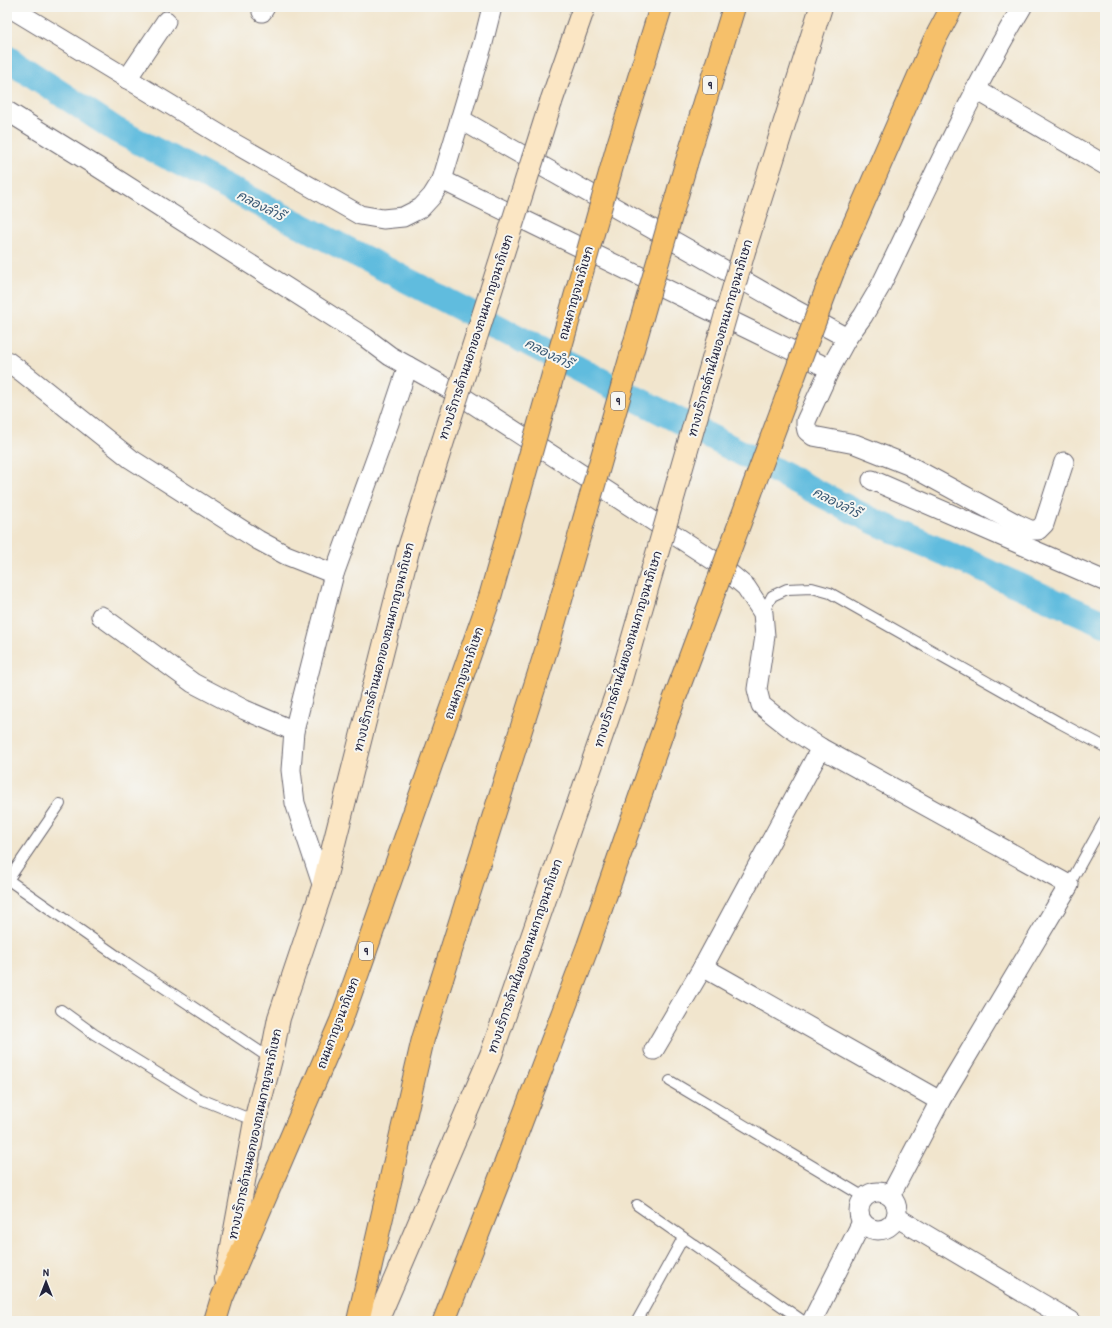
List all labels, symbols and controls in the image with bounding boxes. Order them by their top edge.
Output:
road number: 9 [703,76,717,94]
water label: คลองลำรี [234,185,291,226]
street label: ทางบริการด้านนอกของถนนกาญจนาภิเษก [434,232,517,442]
street label: ทางบริการด้านในของถนนกาญจนาภิเษก [683,237,756,438]
street label: ถนนกาญจนาภิเษก [554,244,597,342]
water label: คลองลำรี [522,333,579,374]
road number: 9 [611,392,625,410]
water label: คลองลำรี [810,482,867,523]
street label: ทางบริการด้านนอกของถนนกาญจนาภิเษก [349,540,418,753]
street label: ทางบริการด้านในของถนนกาญจนาภิเษก [590,549,666,749]
street label: ถนนกาญจนาภิเษก [440,624,487,721]
street label: ทางบริการด้านในของถนนกาญจนาภิเษก [483,856,566,1055]
road number: 9 [359,942,373,960]
street label: ถนนกาญจนาภิเษก [312,975,363,1071]
street label: ทางบริการด้านนอกของถนนกาญจนาภิเษก [224,1027,285,1241]
north arrow [26,1262,66,1302]
text: N [43,1265,49,1279]

